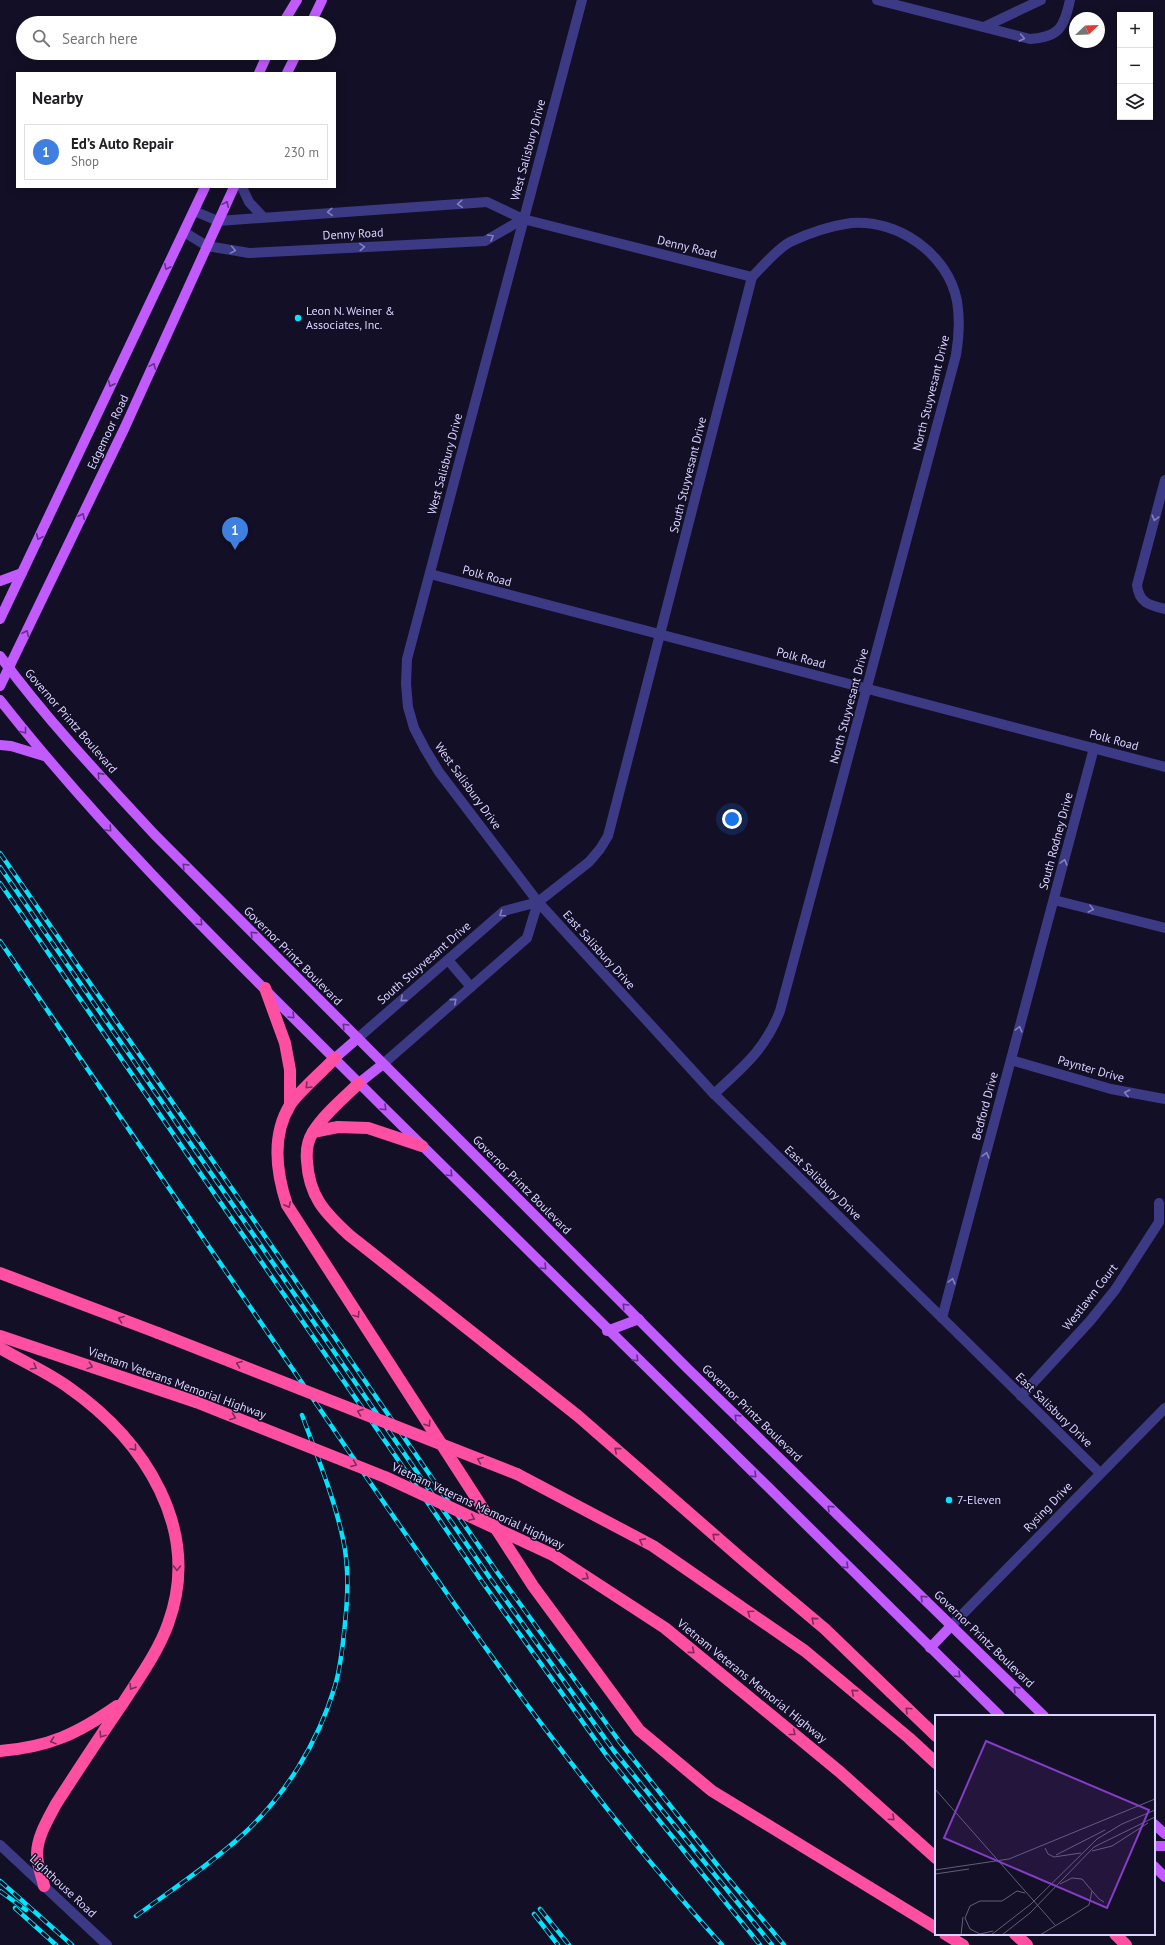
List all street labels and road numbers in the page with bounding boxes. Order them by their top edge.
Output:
street label: West Salisbury Drive [507,98,548,202]
street label: Denny Road [322,224,384,243]
street label: Denny Road [656,232,718,261]
street label: North Stuyvesant Drive [909,333,952,452]
street label: Edgemoor Road [84,392,131,472]
street label: West Salisbury Drive [424,412,465,516]
street label: South Stuyvesant Drive [666,415,709,535]
street label: Polk Road [461,562,513,589]
street label: Polk Road [775,644,827,671]
street label: North Stuyvesant Drive [826,647,871,765]
street label: Governor Printz Boulevard [22,665,121,776]
street label: Polk Road [1088,726,1140,753]
street label: West Salisbury Drive [432,739,505,832]
street label: South Rodney Drive [1035,791,1076,891]
street label: Governor Printz Boulevard [241,903,346,1008]
street label: East Salisbury Drive [560,907,639,992]
street label: South Stuyvesant Drive [374,918,474,1007]
street label: Paynter Drive [1056,1052,1126,1085]
street label: Bedford Drive [968,1070,1001,1142]
street label: Governor Printz Boulevard [470,1132,575,1237]
street label: East Salisbury Drive [782,1142,865,1223]
street label: Westlawn Court [1059,1260,1120,1333]
street label: Vietnam Veterans Memorial Highway [85,1343,269,1422]
street label: Governor Printz Boulevard [699,1361,806,1464]
street label: East Salisbury Drive [1013,1369,1096,1450]
street label: Vietnam Veterans Memorial Highway [389,1458,567,1552]
street label: Rysing Drive [1020,1479,1075,1535]
street label: Governor Printz Boulevard [931,1587,1038,1690]
street label: Vietnam Veterans Memorial Highway [673,1615,831,1746]
street label: Lighthouse Road [27,1851,100,1920]

